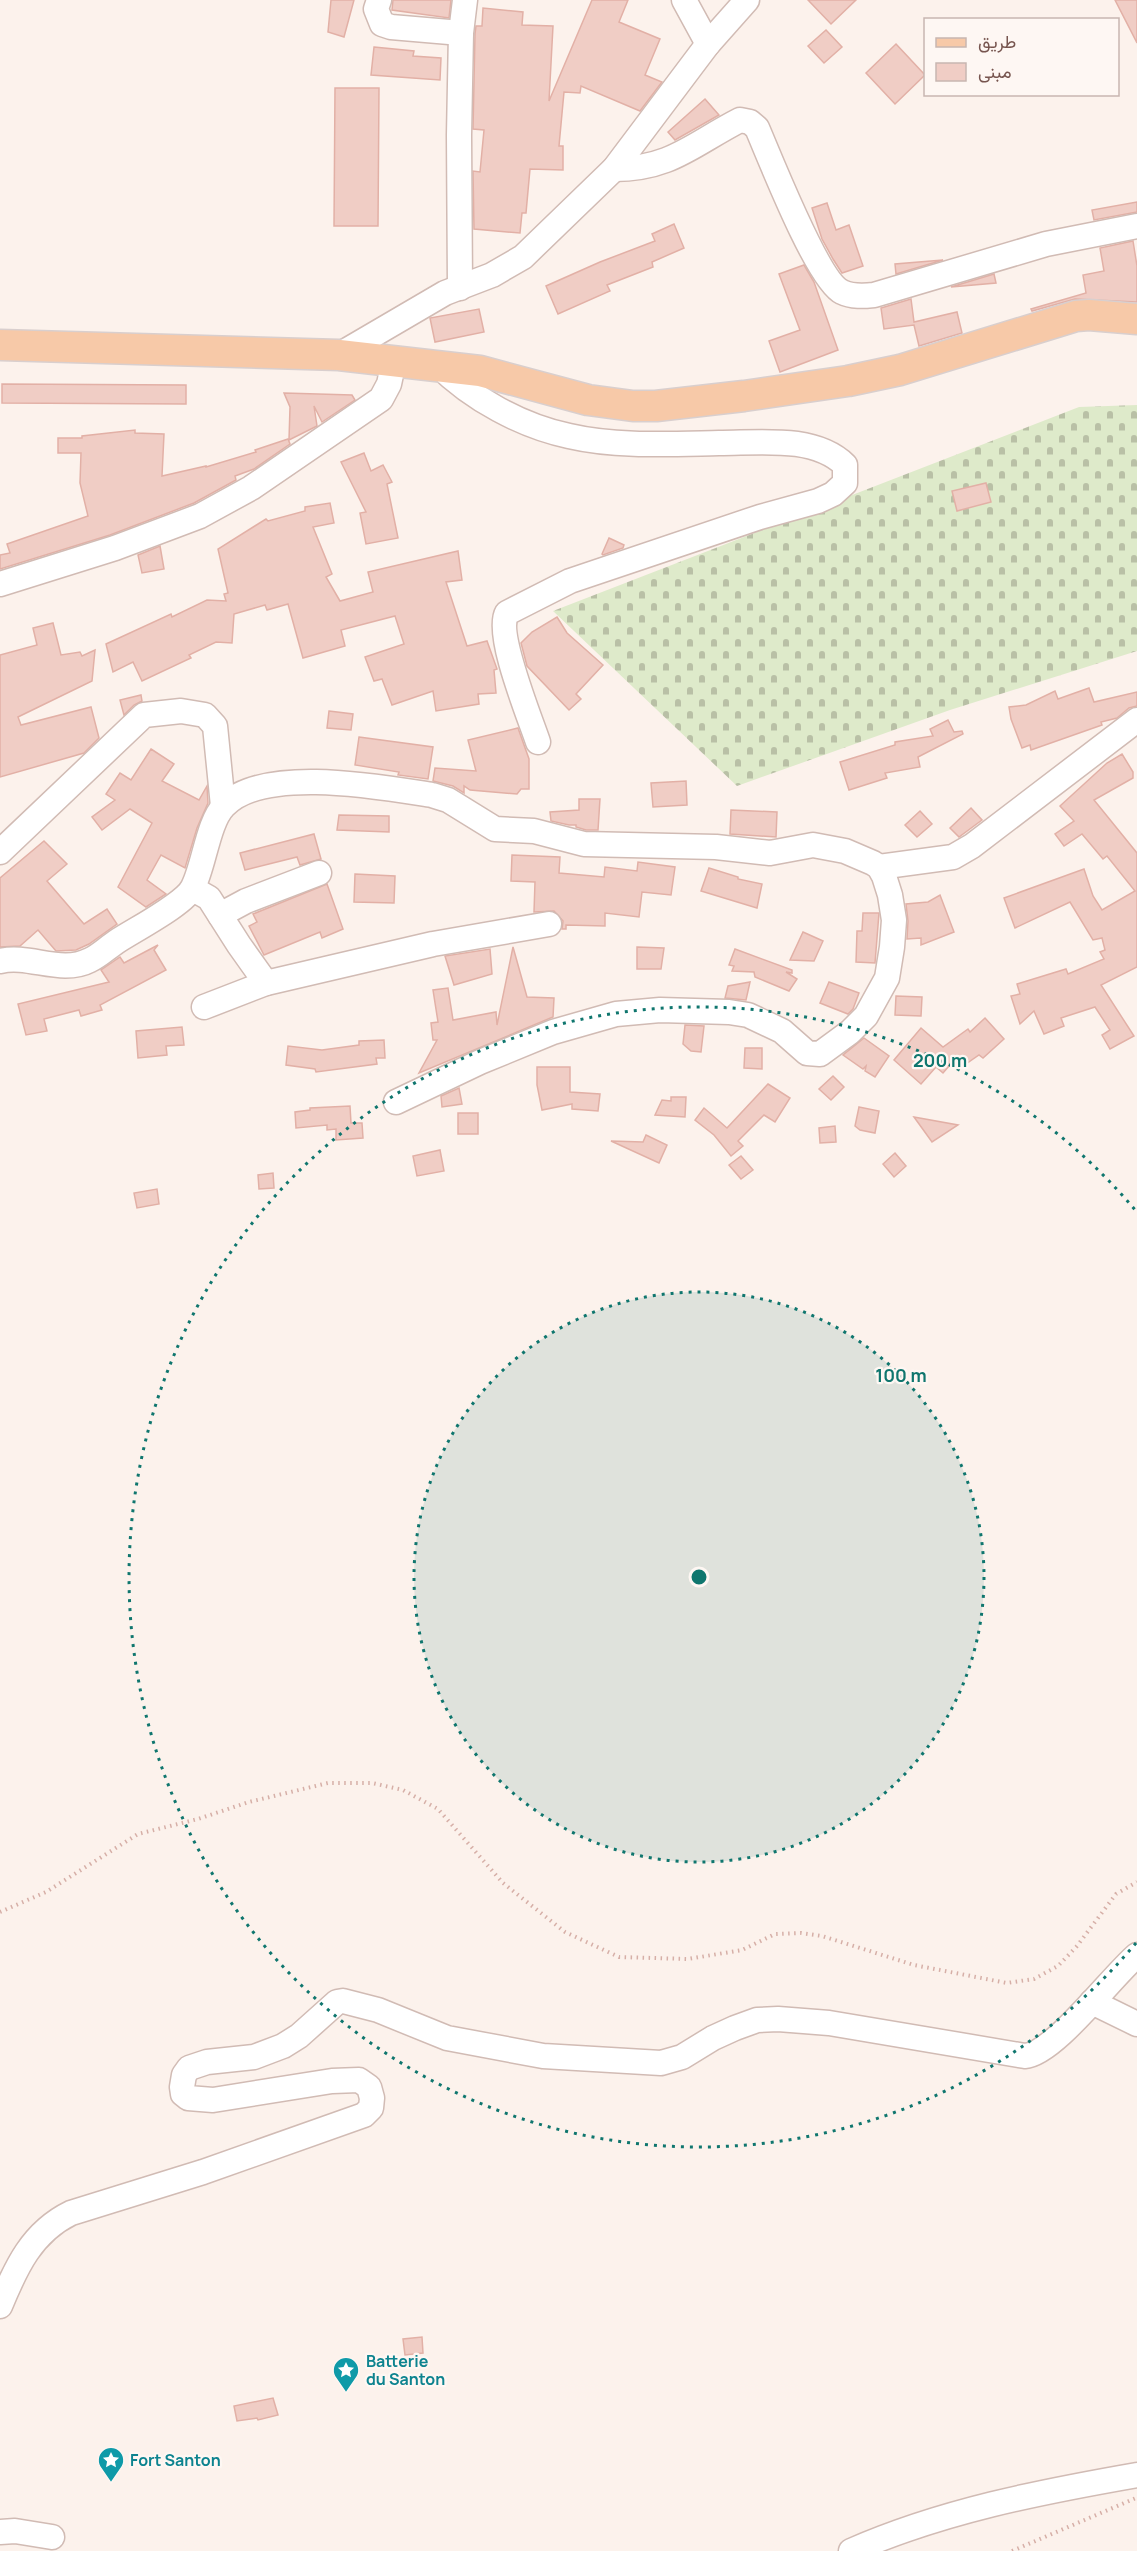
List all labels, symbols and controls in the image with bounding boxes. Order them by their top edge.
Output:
legend [924,18,1119,96]
text: طريق [978,29,1016,53]
text: مبنى [978,59,1012,83]
text: 200 m [913,1048,967,1072]
text: 100 m [875,1363,927,1387]
centre of rings [689,1567,709,1587]
place label: Batterie du Santon [366,2350,445,2390]
place icon: Batterie du Santon [331,2355,361,2393]
place icon: Fort Santon [96,2445,126,2483]
place label: Fort Santon [130,2449,221,2471]

